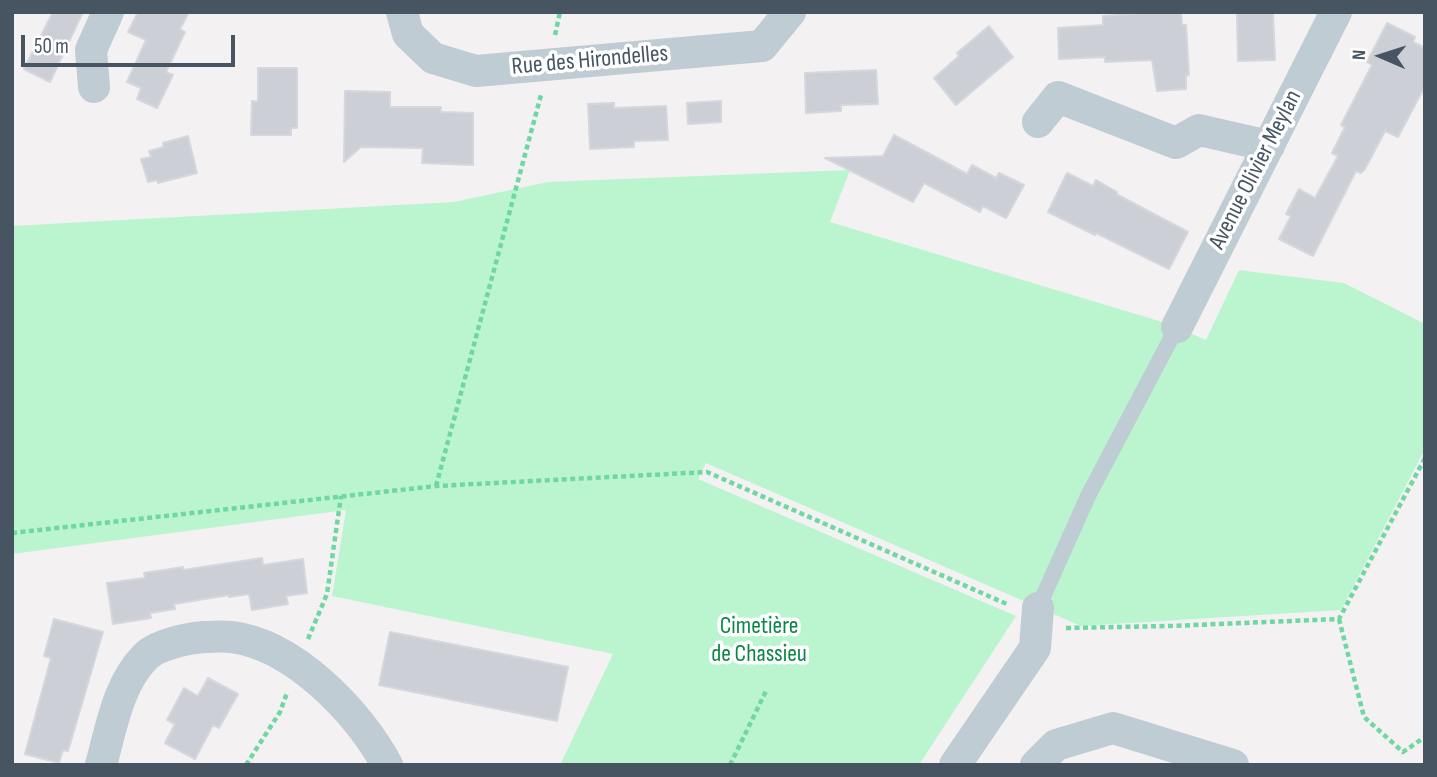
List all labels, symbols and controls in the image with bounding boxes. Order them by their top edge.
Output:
scale bar [24,21,238,65]
north arrow [1346,21,1416,91]
text: 50 m [34,34,69,59]
street label: Rue des Hirondelles [511,40,669,82]
text: N [1348,49,1371,61]
street label: Avenue Olivier Meylan [1203,86,1309,254]
park label: Cimetière de Chassieu [711,613,807,669]

